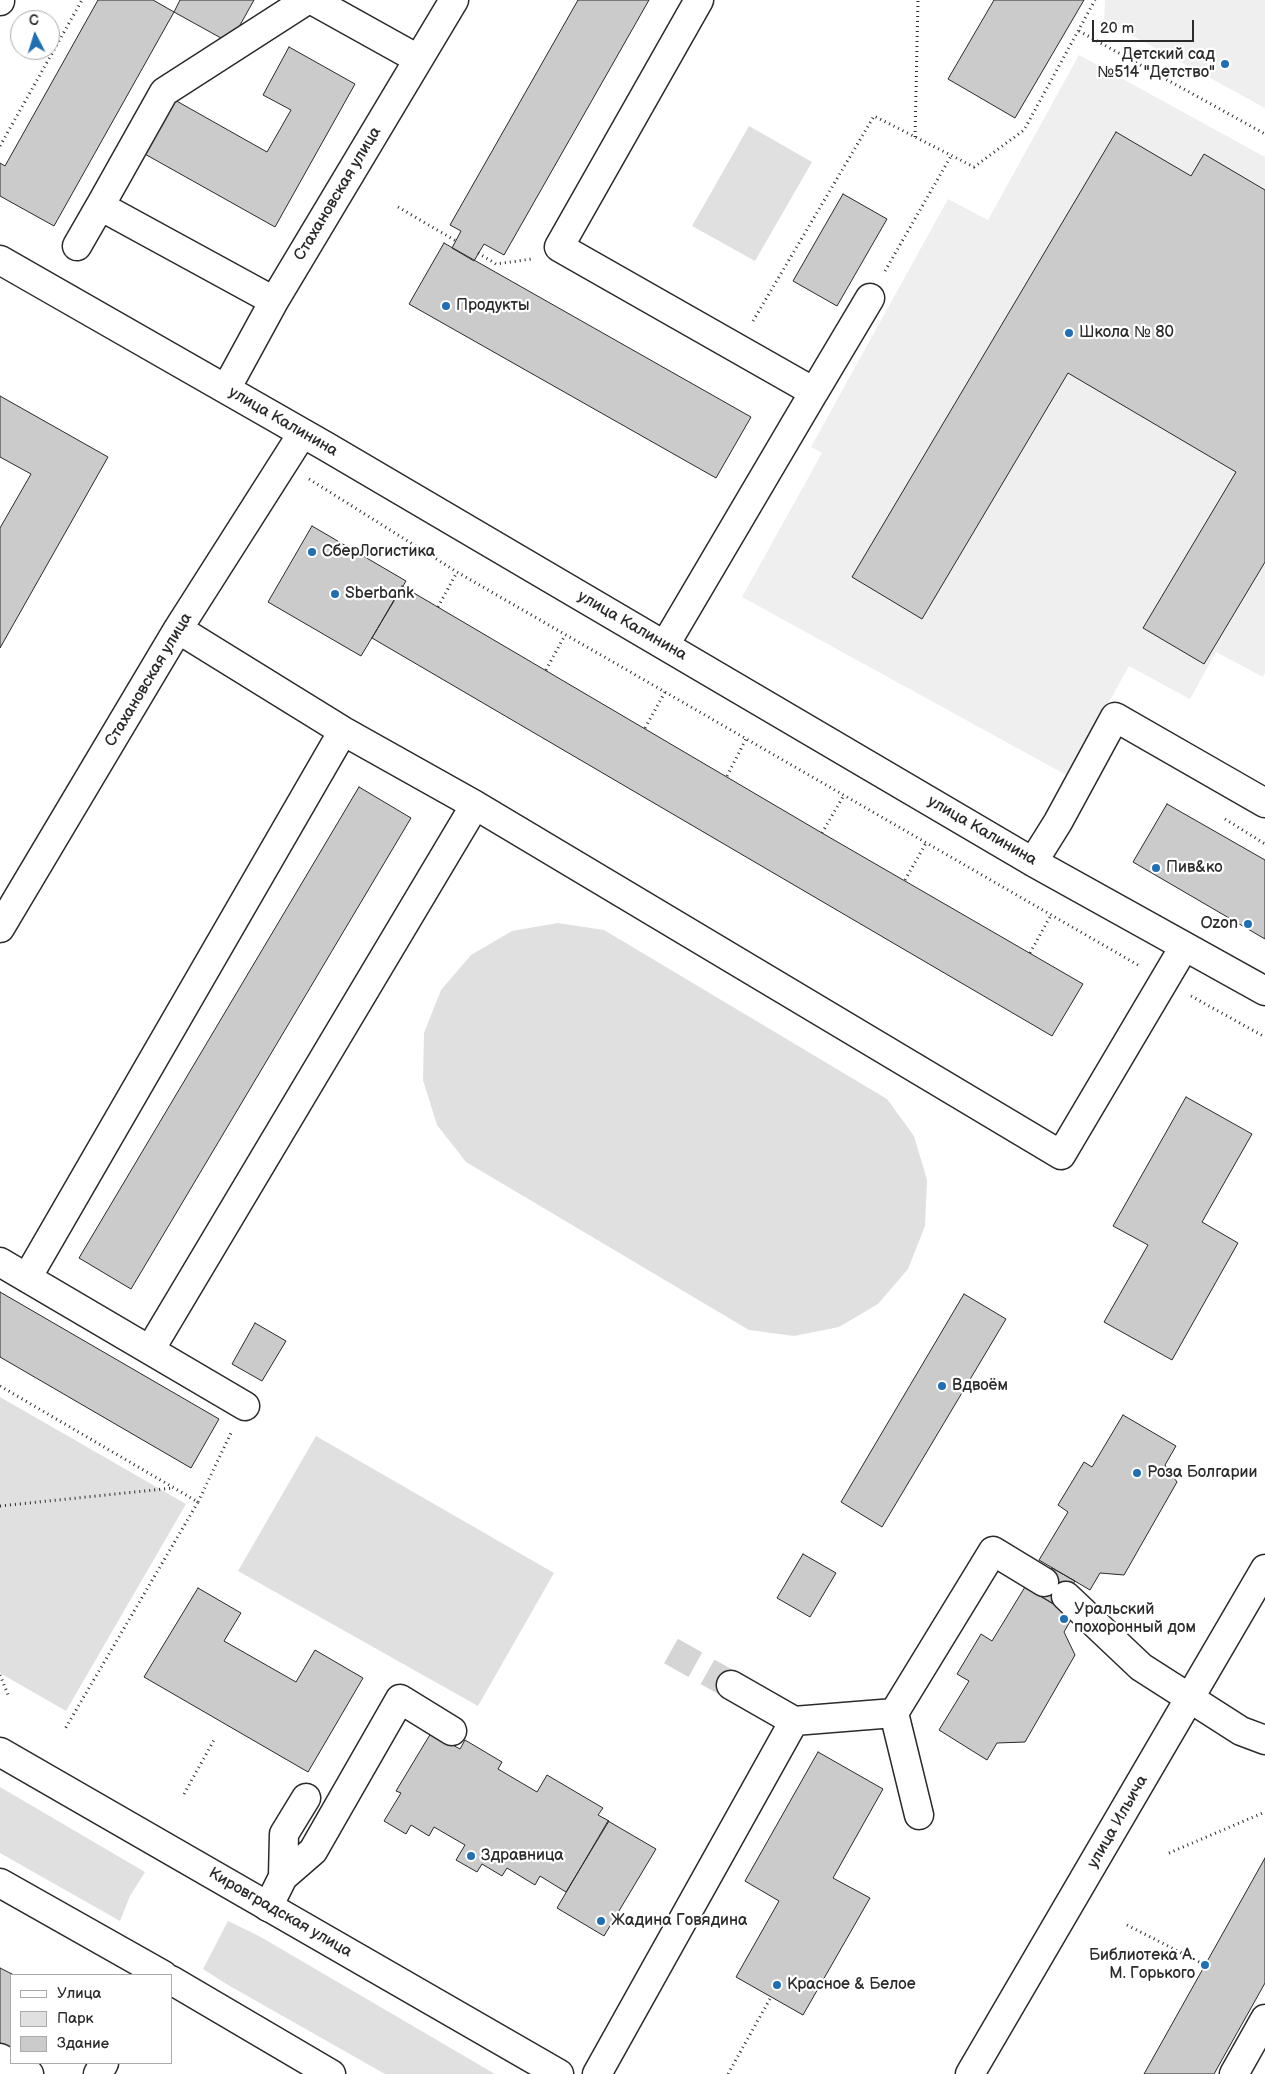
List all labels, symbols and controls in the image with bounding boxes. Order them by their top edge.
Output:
north arrow [10,10,60,60]
scale bar [1095,10,1198,42]
text: С [28,12,39,29]
text: 20 m [1100,19,1134,38]
place label: Детский сад №514 "Детство" [1097,45,1215,83]
marker: Детский сад №514 "Детство" [1219,58,1231,70]
street label: Стахановская улица [290,124,386,264]
place label: Продукты [456,296,529,316]
marker: Продукты [440,300,452,312]
place label: Школа № 80 [1079,323,1174,343]
marker: Школа № 80 [1063,327,1075,339]
street label: улица Калинина [225,383,341,461]
place label: СберЛогистика [322,542,435,562]
marker: СберЛогистика [306,546,318,558]
place label: Sberbank [345,584,414,604]
street label: улица Калинина [574,587,690,665]
marker: Sberbank [329,588,341,600]
street label: Стахановская улица [101,610,197,750]
street label: улица Калинина [924,792,1040,870]
place label: Пив&ко [1166,858,1222,878]
marker: Пив&ко [1150,862,1162,874]
place label: Ozon [1200,914,1238,934]
marker: Ozon [1242,918,1254,930]
place label: Вдвоём [952,1376,1008,1396]
marker: Вдвоём [936,1380,948,1392]
place label: Роза Болгарии [1147,1463,1257,1483]
marker: Роза Болгарии [1131,1467,1143,1479]
place label: Уральский похоронный дом [1074,1600,1196,1638]
marker: Уральский похоронный дом [1058,1613,1070,1625]
street label: улица Ильича [1084,1772,1152,1872]
place label: Здравница [481,1846,564,1866]
marker: Здравница [465,1850,477,1862]
street label: Кировградская улица [205,1864,355,1962]
place label: Жадина Говядина [611,1911,748,1931]
marker: Жадина Говядина [595,1915,607,1927]
place label: Библиотека А. М. Горького [1089,1946,1195,1984]
marker: Библиотека А. М. Горького [1199,1959,1211,1971]
legend [10,1974,172,2064]
place label: Красное & Белое [787,1975,916,1995]
marker: Красное & Белое [771,1979,783,1991]
text: Улица [57,1984,101,2003]
text: Парк [57,2009,94,2028]
text: Здание [57,2034,109,2053]

